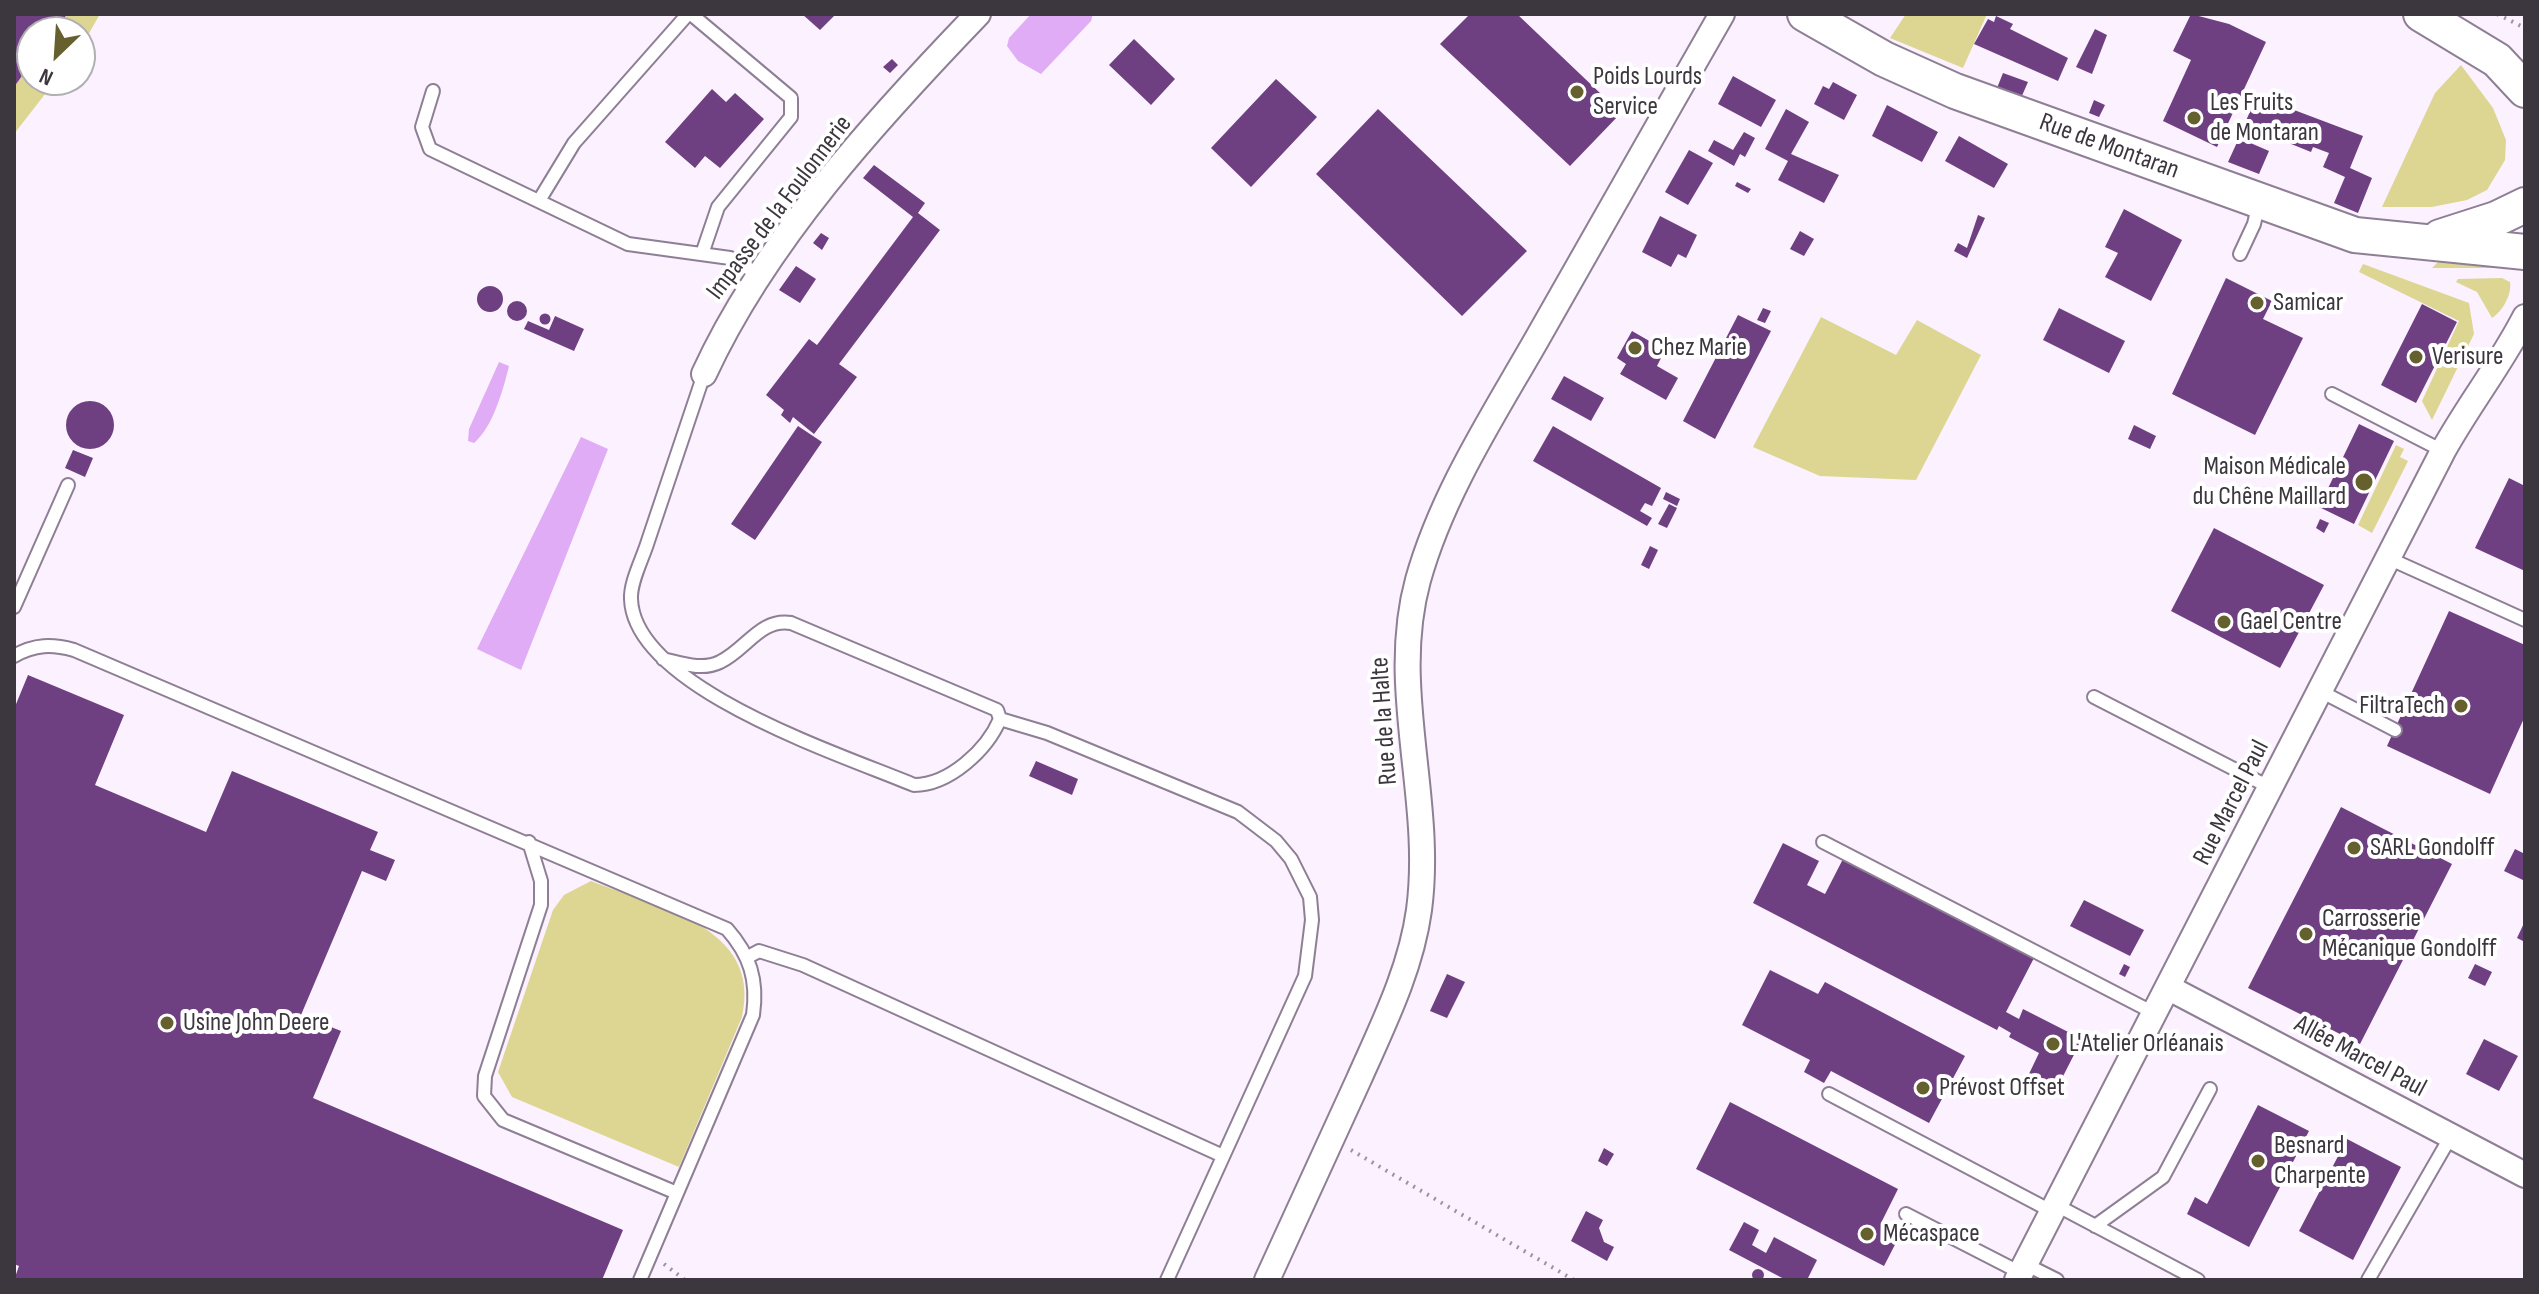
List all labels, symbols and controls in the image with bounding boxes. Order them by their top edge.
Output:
north arrow [16,16,96,96]
place label: Poids Lourds Service [1593,61,1702,122]
text: N [35,62,58,91]
marker: Poids Lourds Service [1568,83,1586,101]
place label: Les Fruits de Montaran [2210,87,2319,148]
street label: Rue de Montaran [2035,107,2183,187]
marker: Les Fruits de Montaran [2185,109,2203,127]
street label: Impasse de la Foulonnerie [701,110,859,306]
place label: Samicar [2273,287,2343,319]
marker: Samicar [2248,294,2266,312]
place label: Chez Marie [1651,332,1747,364]
marker: Chez Marie [1626,339,1644,357]
place label: Verisure [2432,341,2503,373]
marker: Verisure [2407,348,2425,366]
place label: Maison Médicale du Chêne Maillard [2192,451,2346,512]
marker: Maison Médicale du Chêne Maillard [2353,471,2375,493]
place label: Gael Centre [2240,606,2342,638]
marker: Gael Centre [2215,613,2233,631]
street label: Rue de la Halte [1365,656,1405,786]
place label: FiltraTech [2359,690,2445,722]
marker: FiltraTech [2452,697,2470,715]
street label: Rue Marcel Paul [2187,735,2277,871]
place label: SARL Gondolff [2370,832,2494,864]
marker: SARL Gondolff [2345,839,2363,857]
place label: Carrosserie Mécanique Gondolff [2322,903,2497,964]
marker: Carrosserie Mécanique Gondolff [2297,925,2315,943]
place label: Usine John Deere [183,1007,329,1039]
street label: Allée Marcel Paul [2289,1009,2431,1105]
marker: Usine John Deere [158,1014,176,1032]
place label: L'Atelier Orléanais [2069,1028,2224,1060]
marker: L'Atelier Orléanais [2044,1035,2062,1053]
place label: Prévost Offset [1939,1072,2065,1104]
marker: Prévost Offset [1914,1079,1932,1097]
place label: Besnard Charpente [2274,1130,2366,1192]
marker: Besnard Charpente [2249,1152,2267,1170]
place label: Mécaspace [1883,1218,1980,1250]
marker: Mécaspace [1858,1225,1876,1243]

